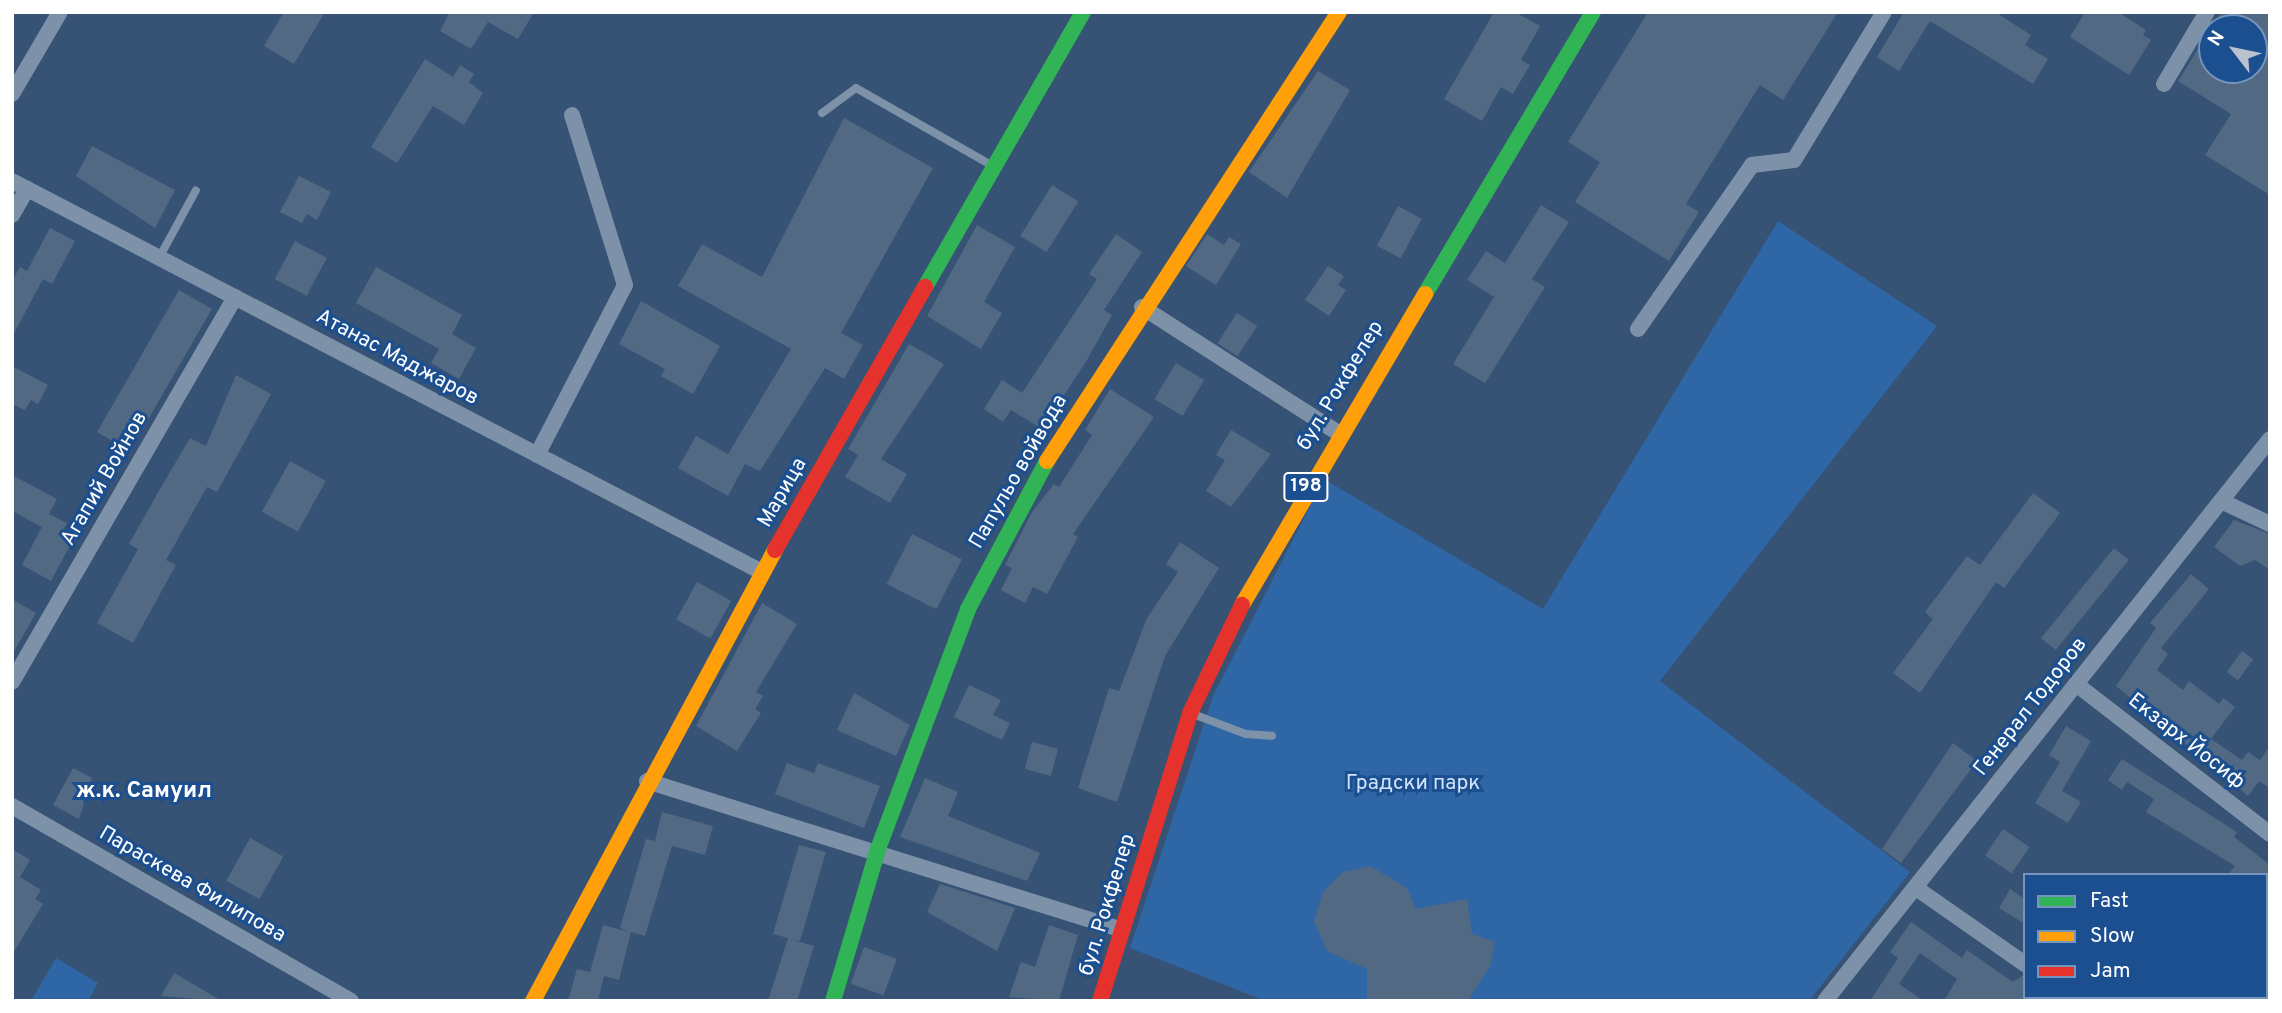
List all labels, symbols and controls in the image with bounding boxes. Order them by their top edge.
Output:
north arrow [2198,14,2268,84]
text: N [2203,27,2231,51]
street label: Атанас Маджаров [311,305,483,411]
street label: бул. Рокфелер [1292,316,1390,456]
street label: Папульо войвода [965,390,1073,554]
street label: Агапий Войнов [56,407,154,551]
street label: Марица [753,454,813,532]
road number: 198 [1283,472,1329,502]
street label: Генерал Тодоров [1969,632,2093,782]
street label: Екзарх Йосиф [2122,689,2250,795]
park label: Градски парк [1346,771,1480,797]
district label: ж.к. Самуил [76,778,212,806]
street label: Параскева Филипова [94,821,290,949]
street label: бул. Рокфелер [1074,831,1142,979]
legend [2023,873,2268,999]
text: Fast [2090,888,2129,915]
text: Slow [2090,923,2135,950]
text: Jam [2090,958,2131,985]

